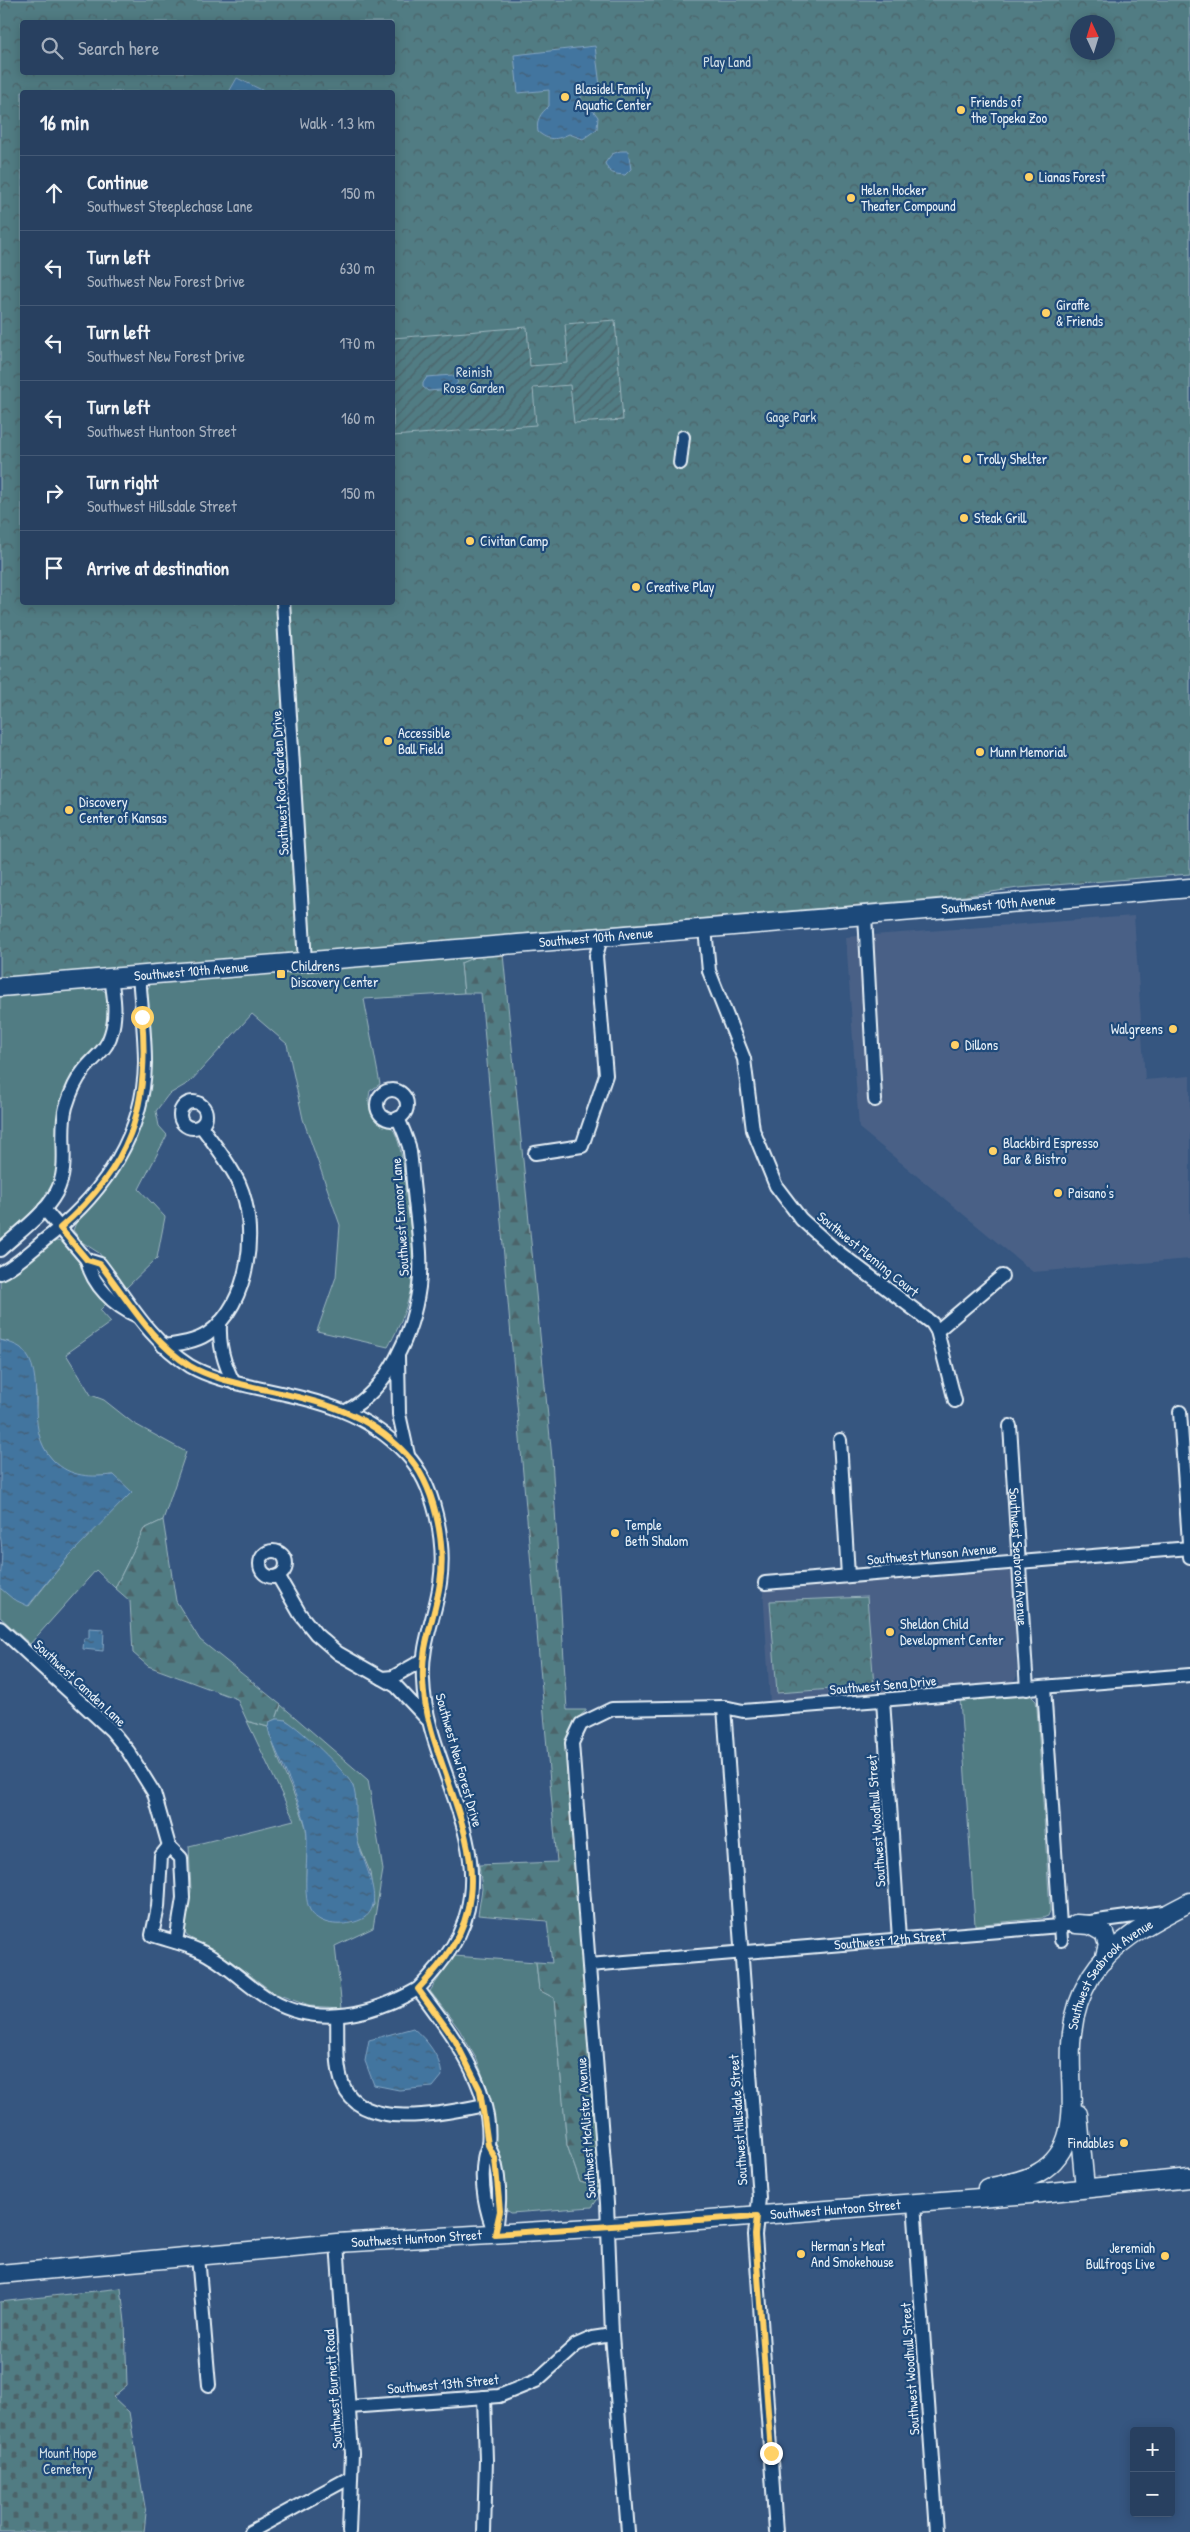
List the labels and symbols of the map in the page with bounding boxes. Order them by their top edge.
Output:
north arrow [1070,15,1115,60]
park label: Play Land [703,52,751,72]
place label: Blasidel Family Aquatic Center [575,79,652,115]
marker: Blasidel Family Aquatic Center [559,91,571,103]
place label: Friends of the Topeka Zoo [970,92,1048,128]
marker: Friends of the Topeka Zoo [955,104,967,116]
place label: Lianas Forest [1039,167,1106,186]
marker: Lianas Forest [1023,171,1035,183]
place label: Helen Hocker Theater Compound [861,180,956,216]
marker: Helen Hocker Theater Compound [845,192,857,204]
place label: Giraffe & Friends [1056,295,1103,330]
marker: Giraffe & Friends [1040,307,1052,319]
park label: Reinish Rose Garden [443,362,505,397]
park label: Gage Park [766,407,817,427]
place label: Trolly Shelter [977,449,1048,469]
marker: Trolly Shelter [961,453,973,465]
place label: Steak Grill [974,508,1028,527]
marker: Steak Grill [958,512,970,524]
place label: Civitan Camp [480,531,548,551]
marker: Civitan Camp [464,535,476,547]
place label: Creative Play [646,577,714,597]
marker: Creative Play [630,581,642,593]
street label: Southwest Rock Garden Drive [266,710,293,856]
place label: Accessible Ball Field [398,723,451,758]
marker: Accessible Ball Field [382,735,394,747]
place label: Munn Memorial [990,742,1067,761]
marker: Munn Memorial [974,746,986,758]
place label: Discovery Center of Kansas [79,792,167,827]
marker: Discovery Center of Kansas [63,804,75,816]
street label: Southwest 10th Avenue [941,889,1057,918]
street label: Southwest 10th Avenue [538,923,654,951]
street label: Southwest 10th Avenue [133,956,250,985]
place label: Childrens Discovery Center [291,956,379,992]
marker: Childrens Discovery Center [275,968,287,980]
route start [131,1006,154,1029]
place label: Walgreens [1111,1019,1163,1039]
marker: Walgreens [1167,1023,1179,1035]
place label: Dillons [965,1035,998,1054]
marker: Dillons [949,1039,961,1051]
place label: Blackbird Espresso Bar & Bistro [1003,1133,1099,1168]
marker: Blackbird Espresso Bar & Bistro [987,1145,999,1157]
street label: Southwest Exmoor Lane [386,1157,413,1277]
place label: Paisano's [1068,1183,1114,1202]
marker: Paisano's [1052,1187,1064,1199]
street label: Southwest Fleming Court [813,1207,923,1302]
street label: Southwest Seabrook Avenue [1005,1487,1033,1627]
place label: Temple Beth Shalom [625,1515,688,1550]
marker: Temple Beth Shalom [609,1527,621,1539]
street label: Southwest Munson Avenue [866,1538,998,1569]
place label: Sheldon Child Development Center [900,1614,1004,1650]
marker: Sheldon Child Development Center [884,1626,896,1638]
street label: Southwest Camden Lane [30,1635,131,1731]
street label: Southwest Sena Drive [829,1670,938,1699]
street label: Southwest New Forest Drive [431,1691,488,1829]
street label: Southwest Woodhull Street [861,1754,890,1888]
street label: Southwest Seabrook Avenue [1062,1914,1156,2031]
street label: Southwest 12th Street [833,1925,947,1954]
street label: Southwest Hillsdale Street [723,2054,752,2186]
street label: Southwest McAlister Avenue [571,2057,600,2199]
place label: Findables [1067,2133,1114,2152]
marker: Findables [1118,2137,1130,2149]
street label: Southwest Huntoon Street [769,2194,901,2223]
street label: Southwest Huntoon Street [351,2224,482,2251]
place label: Herman's Meat And Smokehouse [811,2236,894,2271]
place label: Jeremiah Bullfrogs Live [1086,2238,1155,2274]
marker: Herman's Meat And Smokehouse [795,2248,807,2260]
marker: Jeremiah Bullfrogs Live [1159,2250,1171,2262]
street label: Southwest Woodhull Street [895,2302,924,2436]
street label: Southwest Burnett Road [319,2328,346,2449]
street label: Southwest 13th Street [386,2369,500,2398]
route end [760,2442,783,2465]
park label: Mount Hope Cemetery [39,2443,97,2479]

